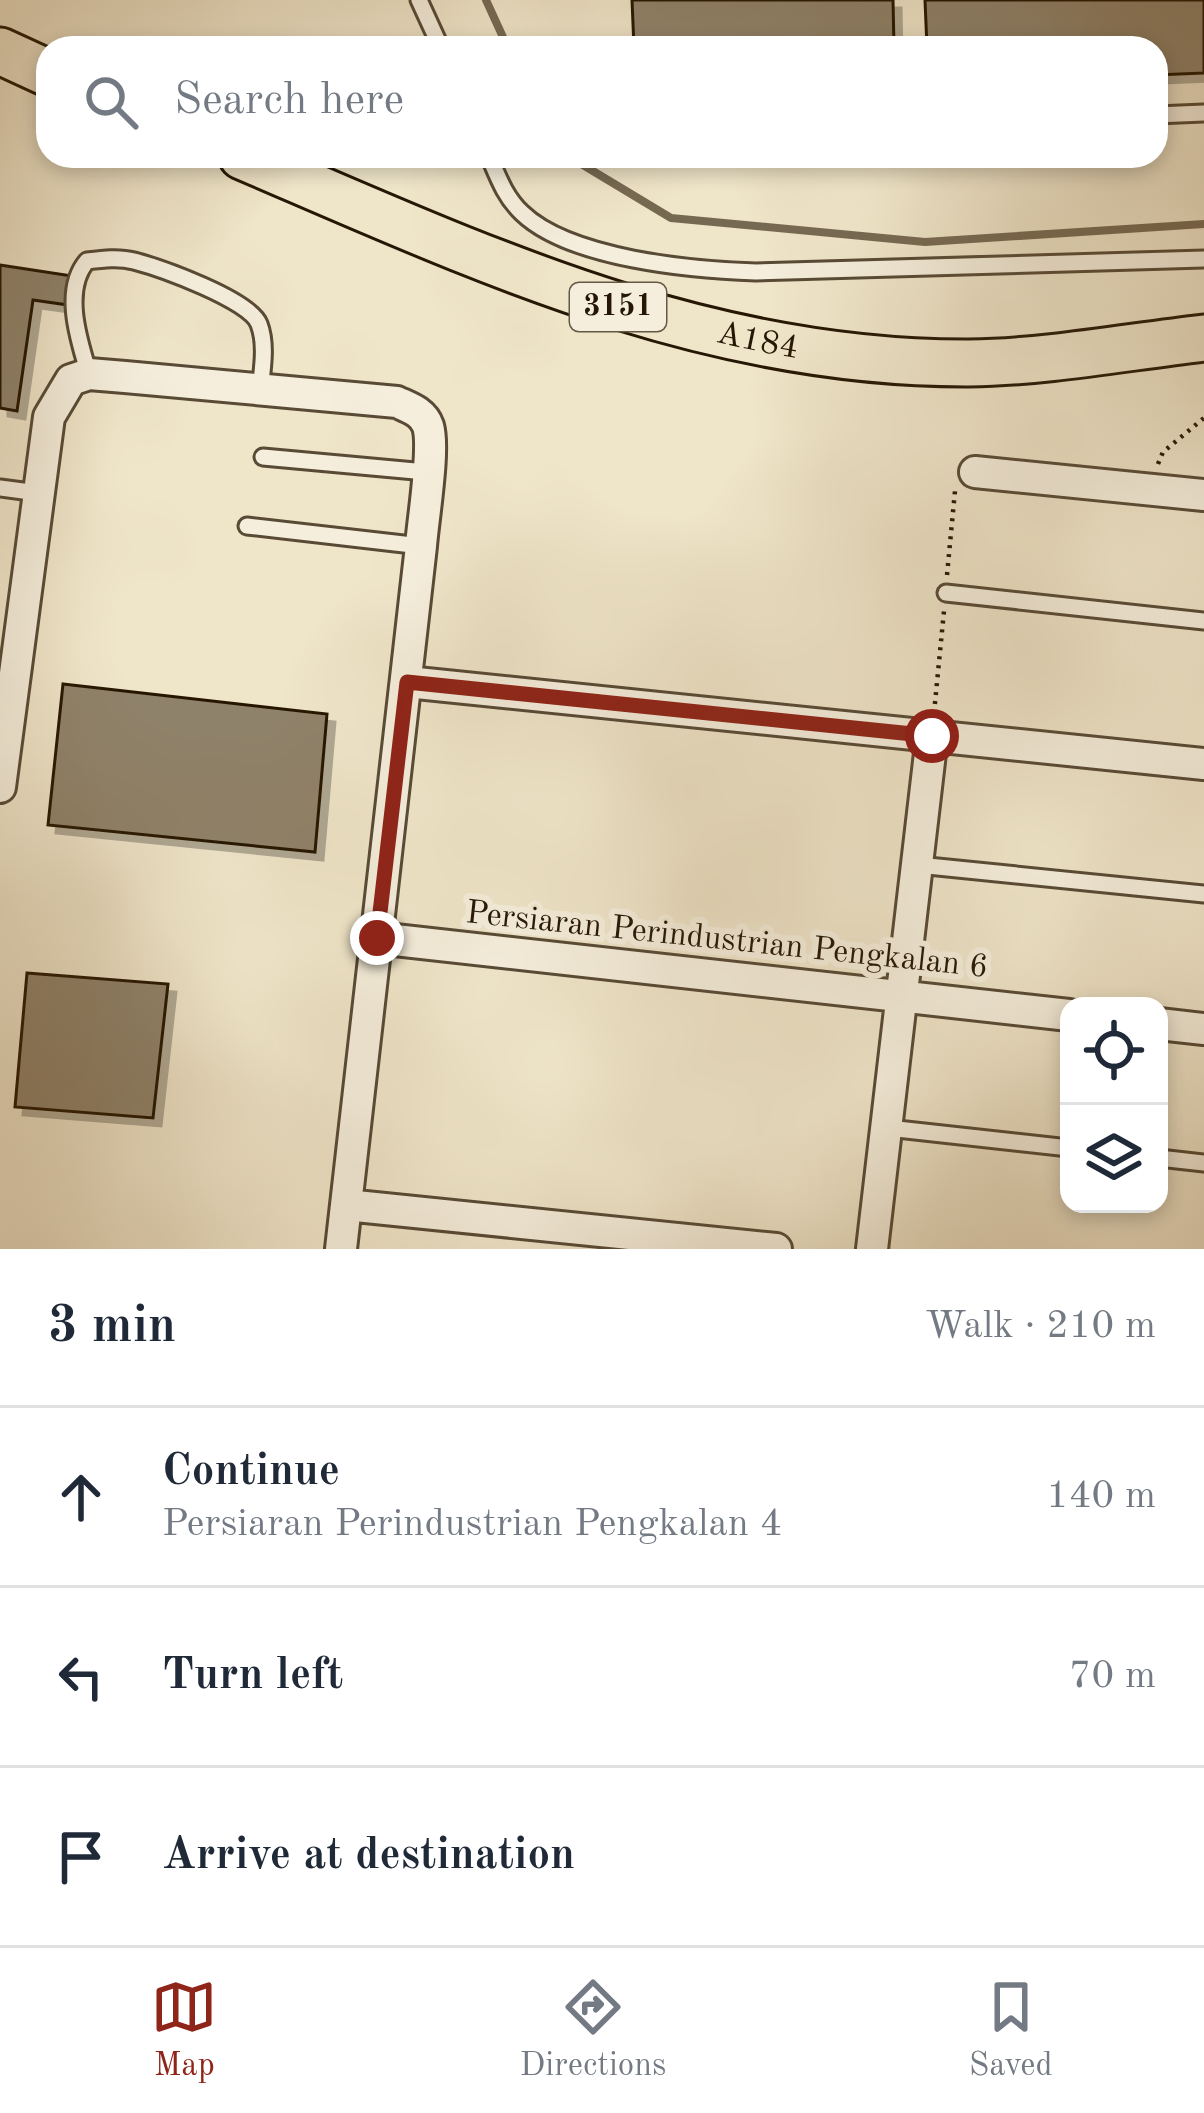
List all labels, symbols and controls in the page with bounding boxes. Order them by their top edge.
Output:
search box [36,36,1168,168]
icon: search [78,69,144,135]
text: Search here [174,79,404,124]
road number: 3151 [570,283,666,331]
street label: A184 [713,317,801,365]
route start [905,709,959,763]
street label: Persiaran Perindustrian Pengkalan 6 [464,897,990,985]
route end [350,911,404,965]
map controls [1060,997,1168,1213]
button: locate [1060,997,1168,1105]
button: layers [1060,1105,1168,1213]
text: 3 min [48,1302,176,1353]
text: Walk · 210 m [925,1307,1156,1346]
text: Continue [162,1450,340,1495]
icon: ahead [48,1464,114,1530]
text: 140 m [1046,1477,1156,1516]
text: Persiaran Perindustrian Pengkalan 4 [162,1505,782,1544]
icon: left [48,1644,114,1710]
text: Turn left [162,1654,343,1699]
text: 70 m [1069,1657,1156,1696]
icon: arrive [48,1824,114,1890]
text: Arrive at destination [162,1834,575,1879]
tab: Map [151,1974,217,2087]
tab: Directions [520,1974,666,2087]
tab: Saved [969,1974,1053,2087]

